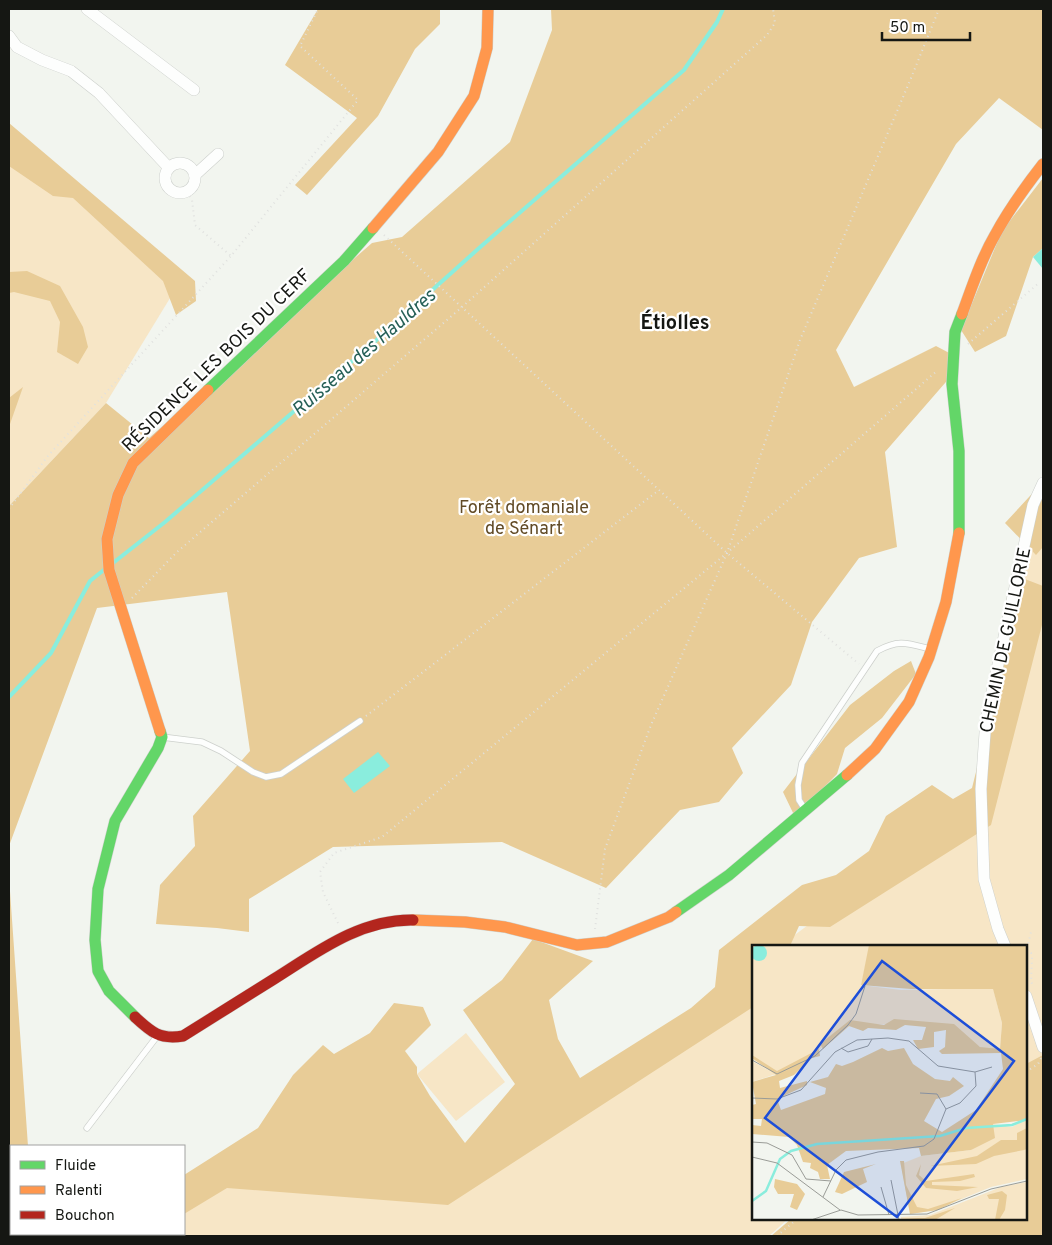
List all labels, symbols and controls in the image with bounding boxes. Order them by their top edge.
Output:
scale bar [882,10,970,42]
text: 50 m [890,19,925,38]
street label: RÉSIDENCE LES BOIS DU CERF [116,263,316,458]
water label: Ruisseau des Hauldres [287,284,442,423]
district label: Étiolles [640,309,710,337]
park label: Forêt domaniale de Sénart [459,497,589,541]
street label: CHEMIN DE GUILLORIE [976,545,1037,735]
inset map [752,945,1027,1220]
legend [10,1145,185,1235]
text: Fluide [55,1157,96,1176]
text: Ralenti [55,1182,102,1201]
text: Bouchon [55,1207,115,1226]

